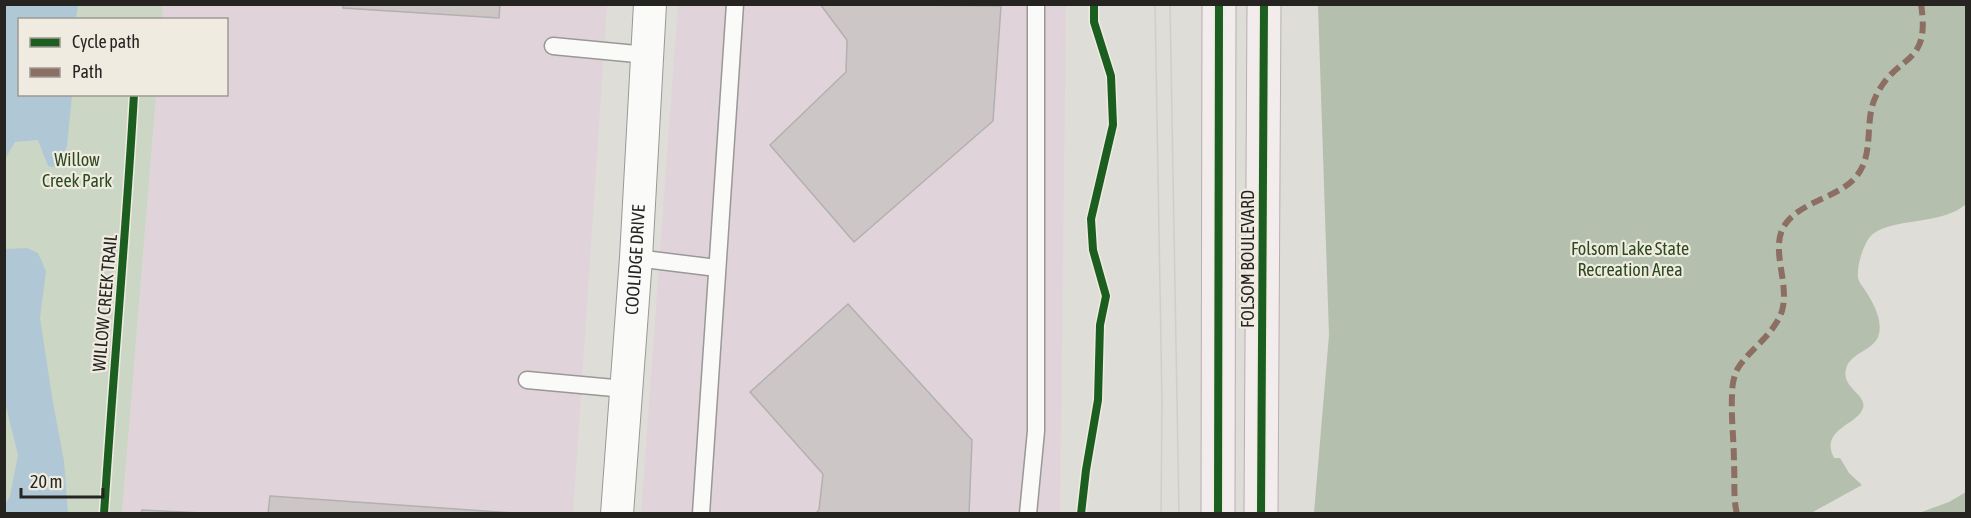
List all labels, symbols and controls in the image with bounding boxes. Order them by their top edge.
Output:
legend [18,18,228,96]
text: Cycle path [72,31,140,52]
text: Path [72,61,103,82]
park label: Willow Creek Park [42,149,112,191]
street label: FOLSOM BOULEVARD [1237,190,1258,328]
street label: COOLIDGE DRIVE [621,204,649,315]
street label: WILLOW CREEK TRAIL [88,233,121,373]
park label: Folsom Lake State Recreation Area [1571,238,1689,280]
scale bar [21,461,104,499]
text: 20 m [30,471,62,492]

